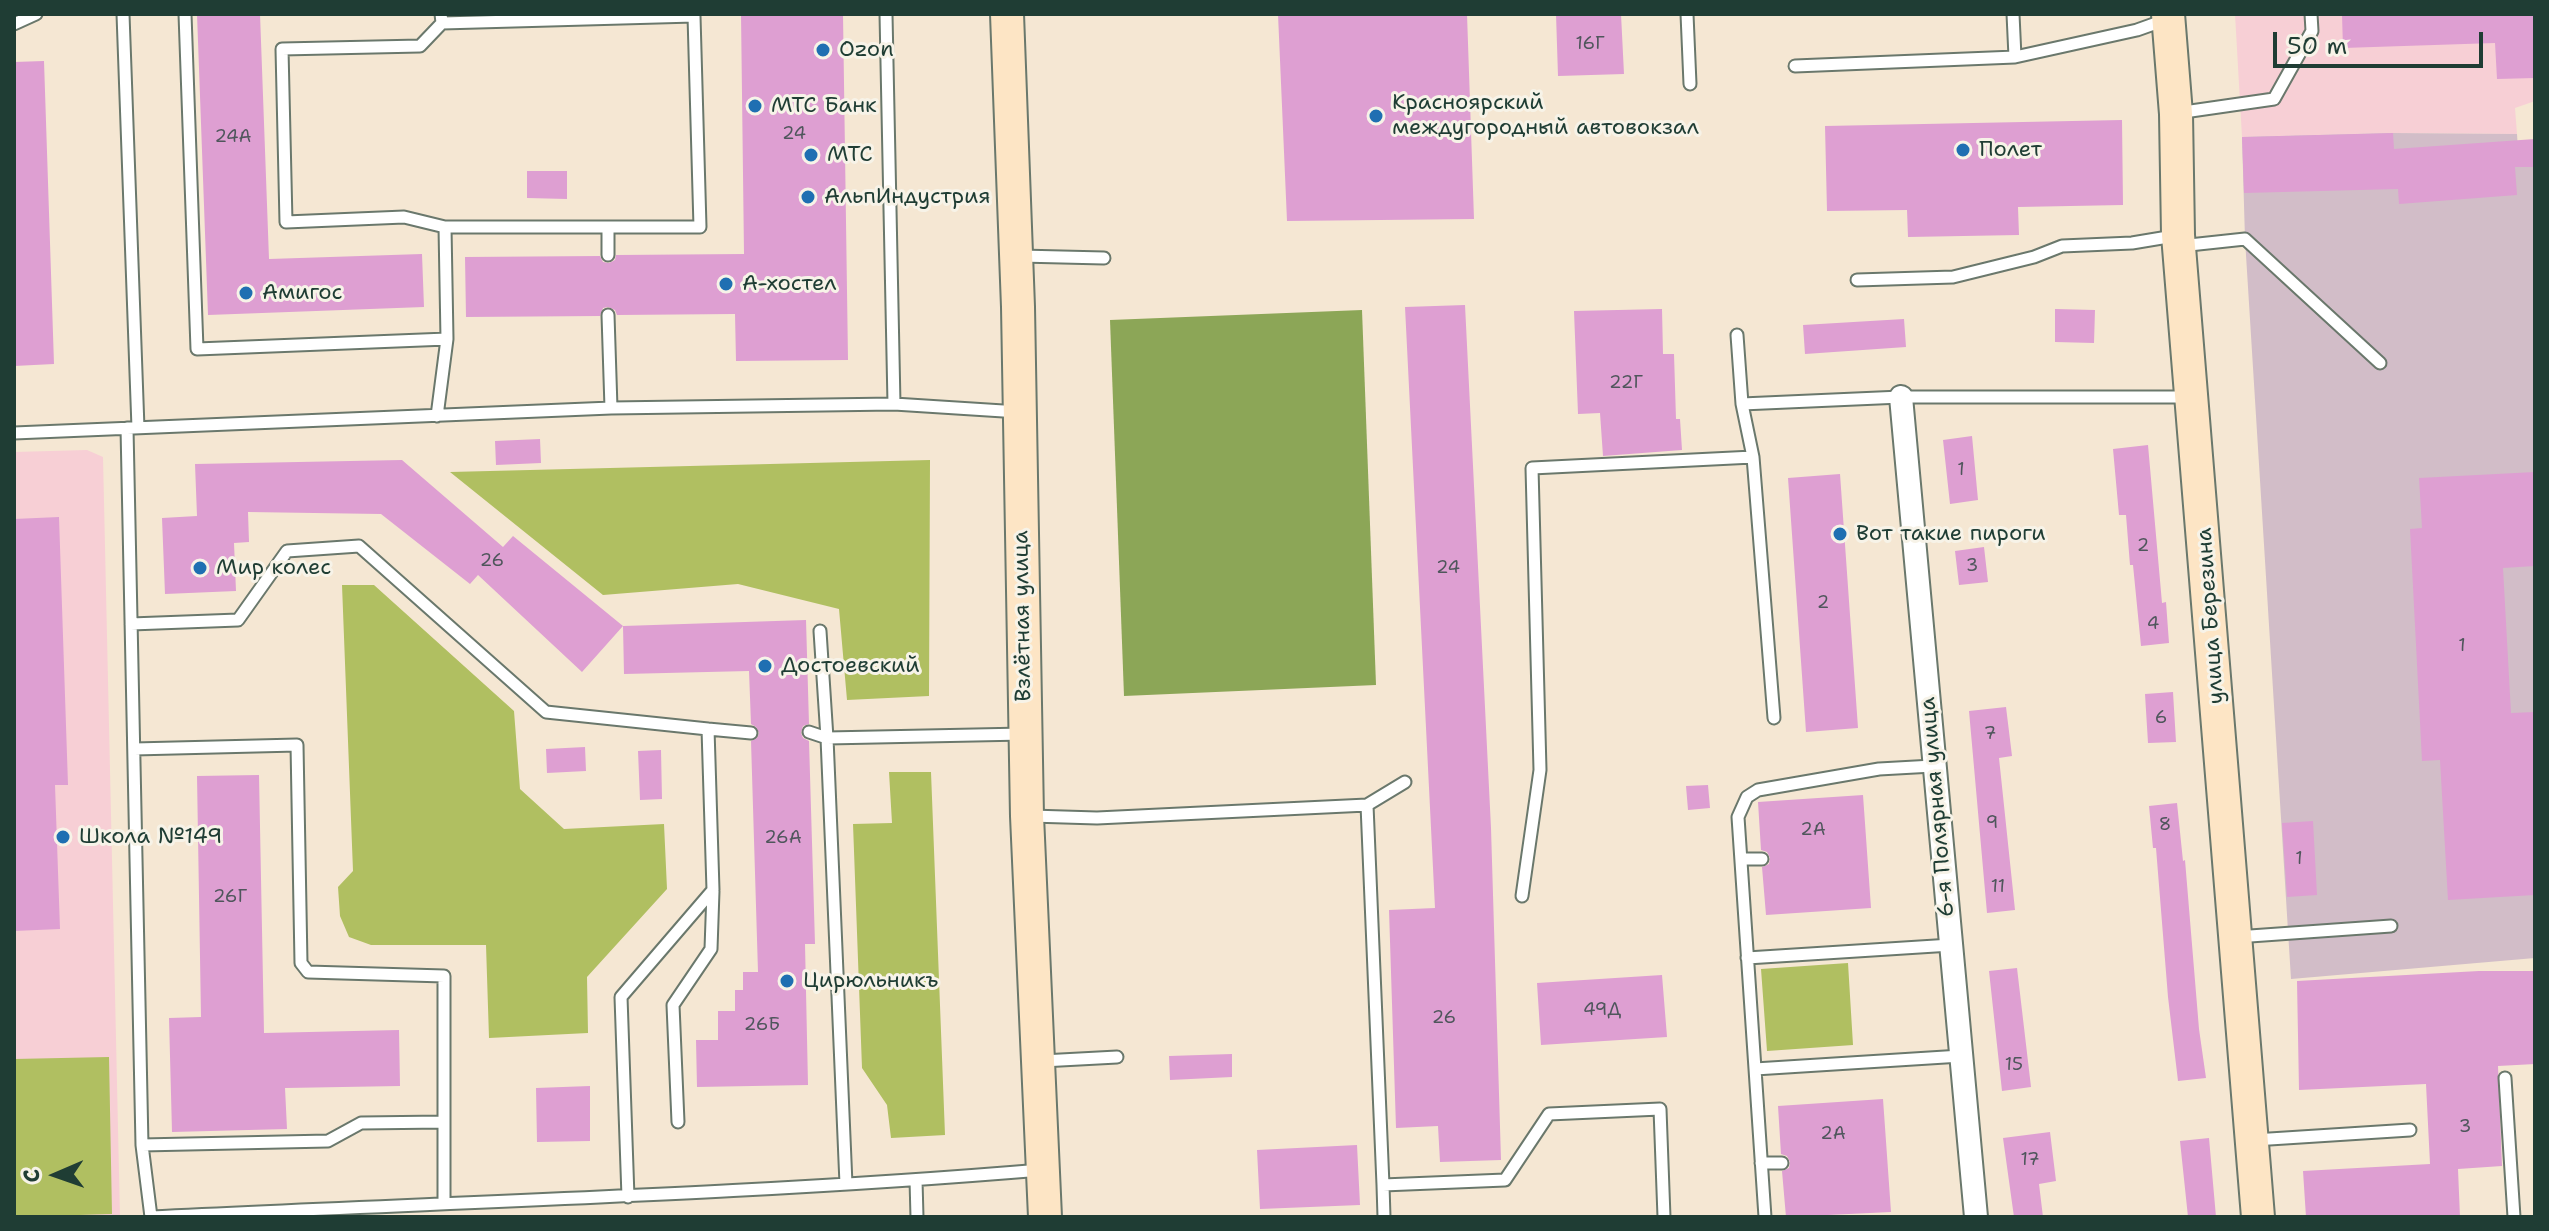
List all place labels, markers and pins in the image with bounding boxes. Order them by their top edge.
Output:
place label: Ozon [839,37,894,63]
marker: Ozon [814,41,832,59]
place label: Красноярский междугородный автовокзал [1392,90,1699,142]
place label: МТС Банк [771,93,877,119]
marker: МТС Банк [746,97,764,115]
marker: Красноярский междугородный автовокзал [1367,107,1385,125]
place label: Полет [1979,137,2042,163]
marker: Полет [1954,141,1972,159]
place label: МТС [827,142,873,168]
marker: МТС [802,146,820,164]
place label: АльпИндустрия [824,184,991,210]
marker: АльпИндустрия [799,188,817,206]
place label: А-хостел [742,271,836,297]
marker: А-хостел [717,275,735,293]
place label: Амигос [262,280,343,306]
marker: Амигос [237,284,255,302]
place label: Вот такие пироги [1856,521,2046,547]
marker: Вот такие пироги [1831,525,1849,543]
place label: Мир колес [216,555,331,581]
marker: Мир колес [191,559,209,577]
place label: Достоевский [781,653,920,679]
marker: Достоевский [756,657,774,675]
place label: Школа №149 [79,824,222,850]
marker: Школа №149 [54,828,72,846]
place label: Цирюльникъ [803,968,938,994]
marker: Цирюльникъ [778,972,796,990]

